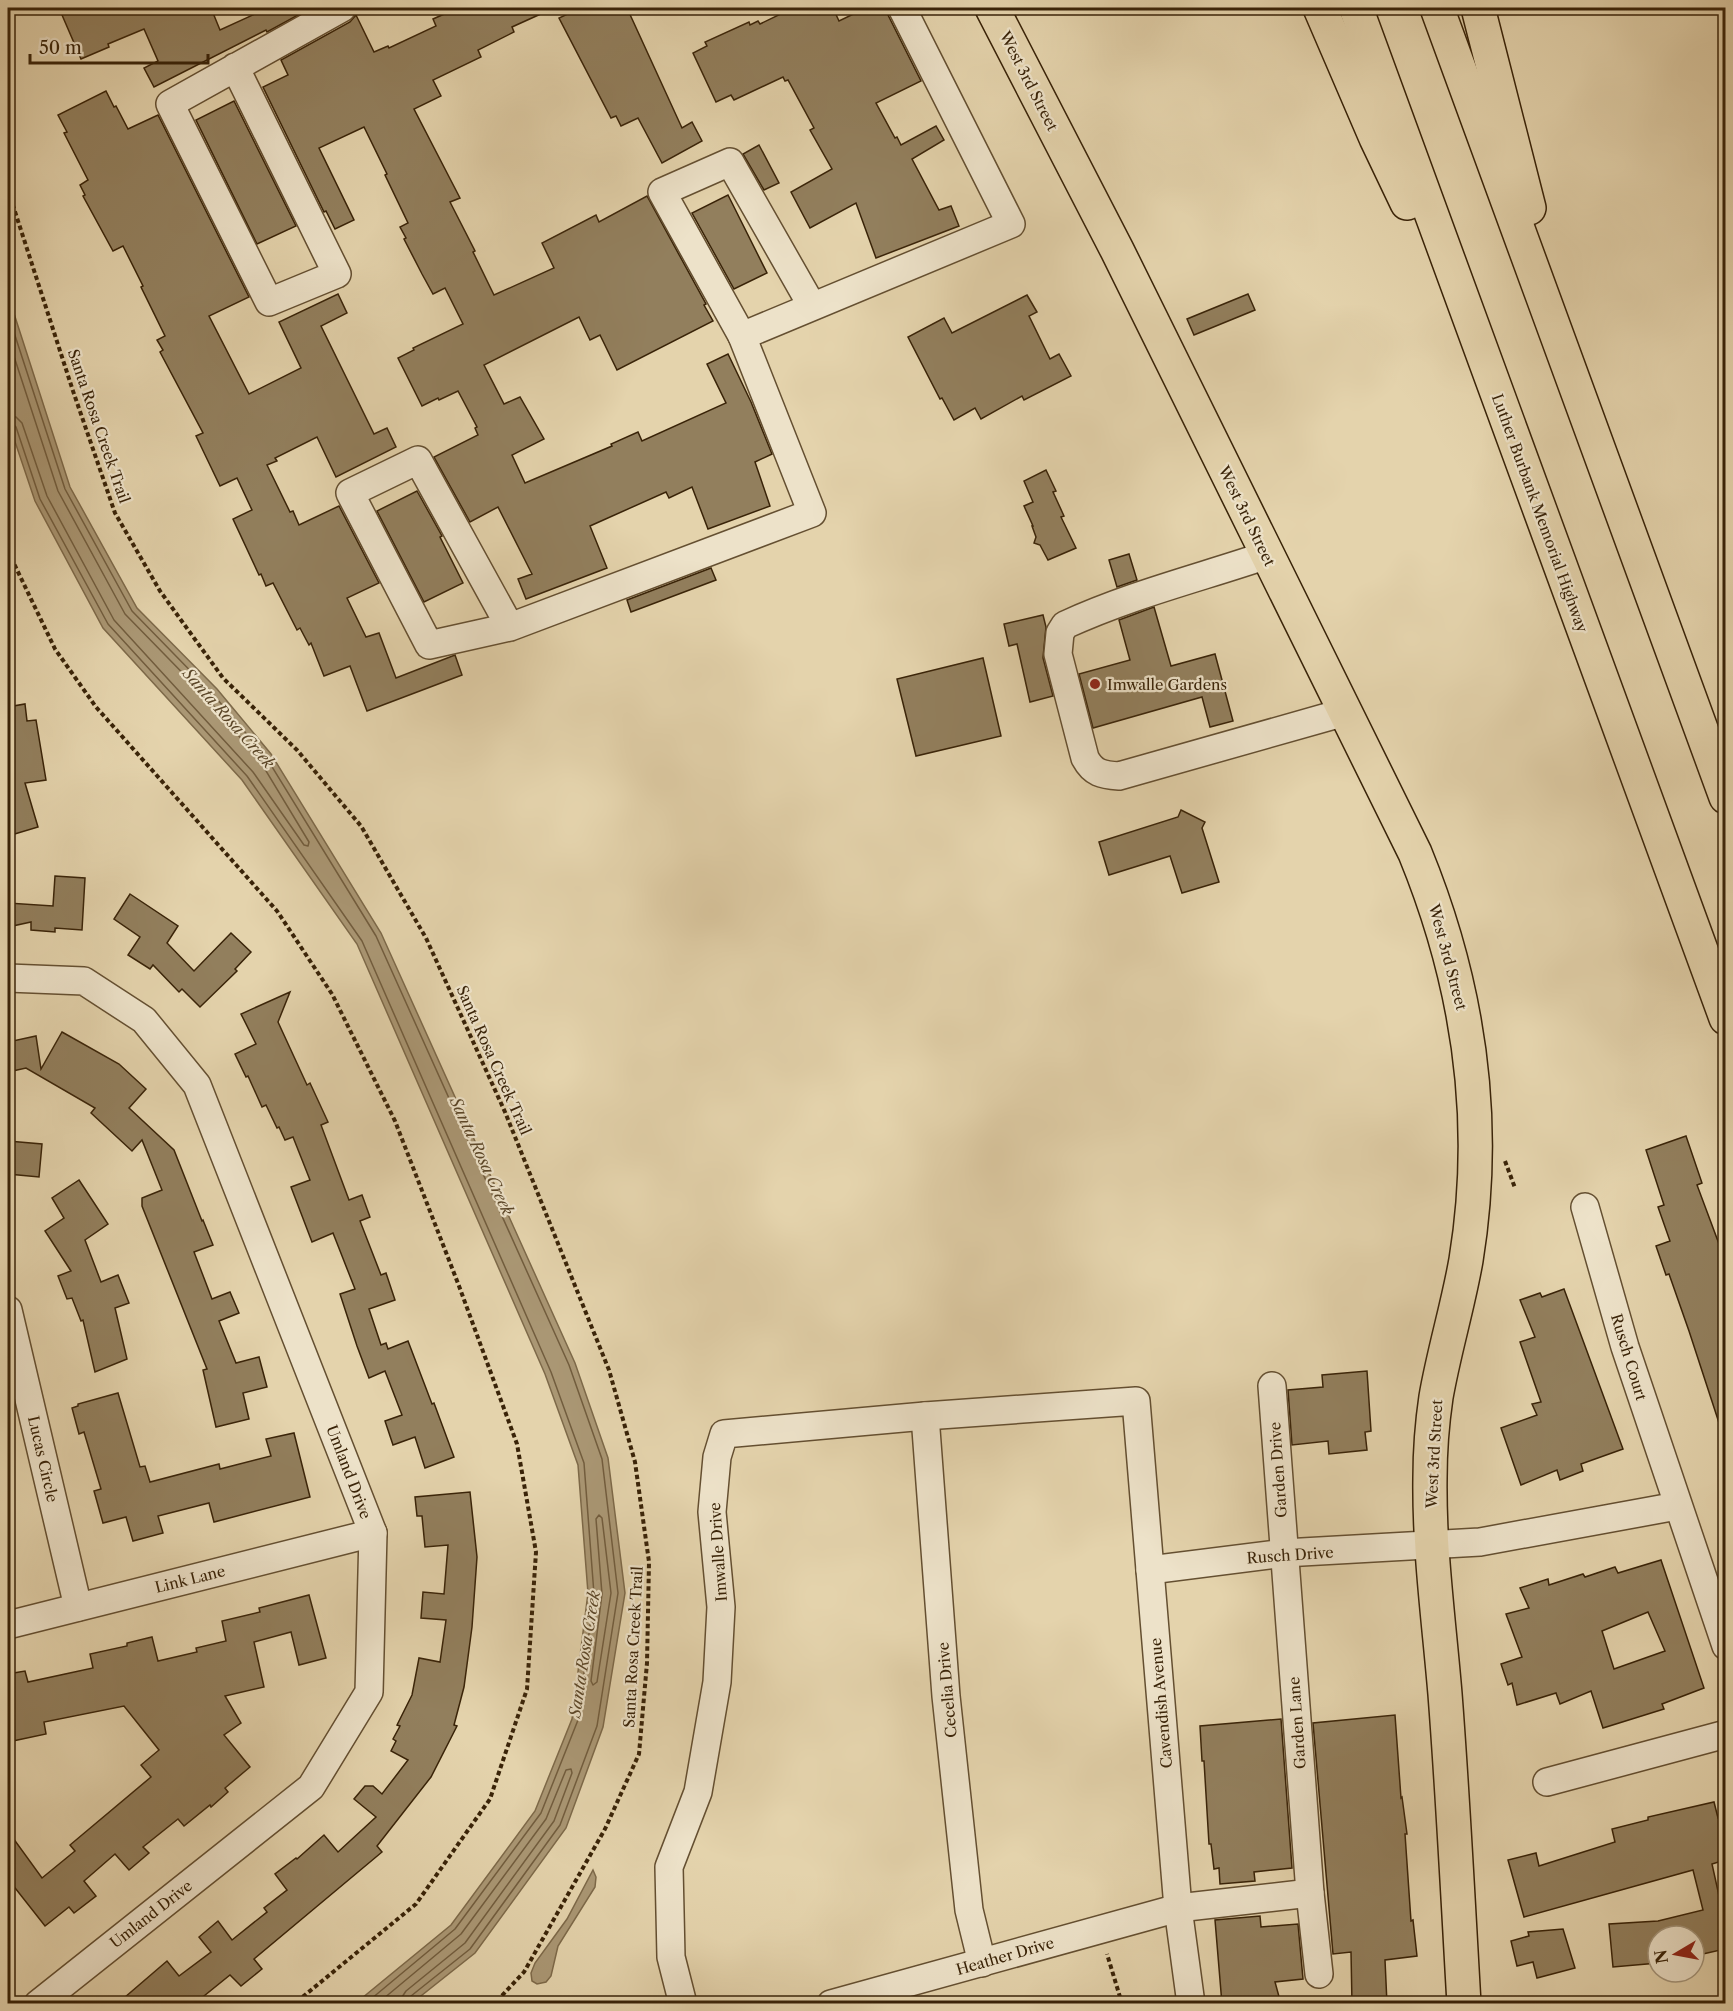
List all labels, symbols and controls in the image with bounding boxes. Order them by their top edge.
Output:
scale bar [30,27,208,65]
street label: West 3rd Street [995,27,1063,135]
text: 50 m [39,37,82,59]
street label: Santa Rosa Creek Trail [64,347,134,506]
street label: Luther Burbank Memorial Highway [1488,391,1592,636]
street label: West 3rd Street [1214,462,1280,570]
water label: Santa Rosa Creek [178,663,280,773]
place label: Imwalle Gardens [1107,675,1227,694]
marker: Imwalle Gardens [1088,677,1102,691]
street label: West 3rd Street [1424,901,1472,1013]
street label: Santa Rosa Creek Trail [452,982,536,1138]
water label: Santa Rosa Creek [445,1093,518,1219]
street label: Rusch Court [1607,1311,1651,1403]
street label: West 3rd Street [1422,1398,1446,1510]
street label: Lucas Circle [24,1414,62,1504]
street label: Garden Drive [1265,1421,1291,1519]
street label: Umland Drive [322,1422,376,1522]
street label: Imwalle Drive [705,1502,731,1602]
street label: Rusch Drive [1246,1542,1334,1568]
street label: Link Lane [153,1561,227,1597]
street label: Santa Rosa Creek Trail [619,1565,647,1728]
water label: Santa Rosa Creek [564,1588,604,1720]
street label: Cavendish Avenue [1146,1637,1176,1769]
street label: Cecelia Drive [933,1641,961,1739]
street label: Garden Lane [1284,1676,1310,1770]
street label: Umland Drive [106,1876,196,1952]
north arrow [1646,1924,1706,1984]
street label: Heather Drive [954,1933,1056,1979]
text: N [1650,1948,1672,1965]

